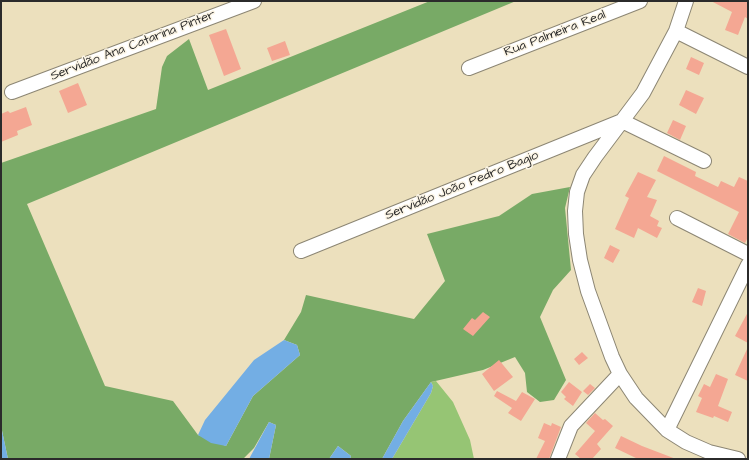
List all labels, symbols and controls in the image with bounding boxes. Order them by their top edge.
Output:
street label: Servidão Ana Catarina Pinter [48,7,218,85]
street label: Rua Palmeira Real [502,7,608,61]
street label: Servidão João Pedro Bagio [383,148,541,224]

